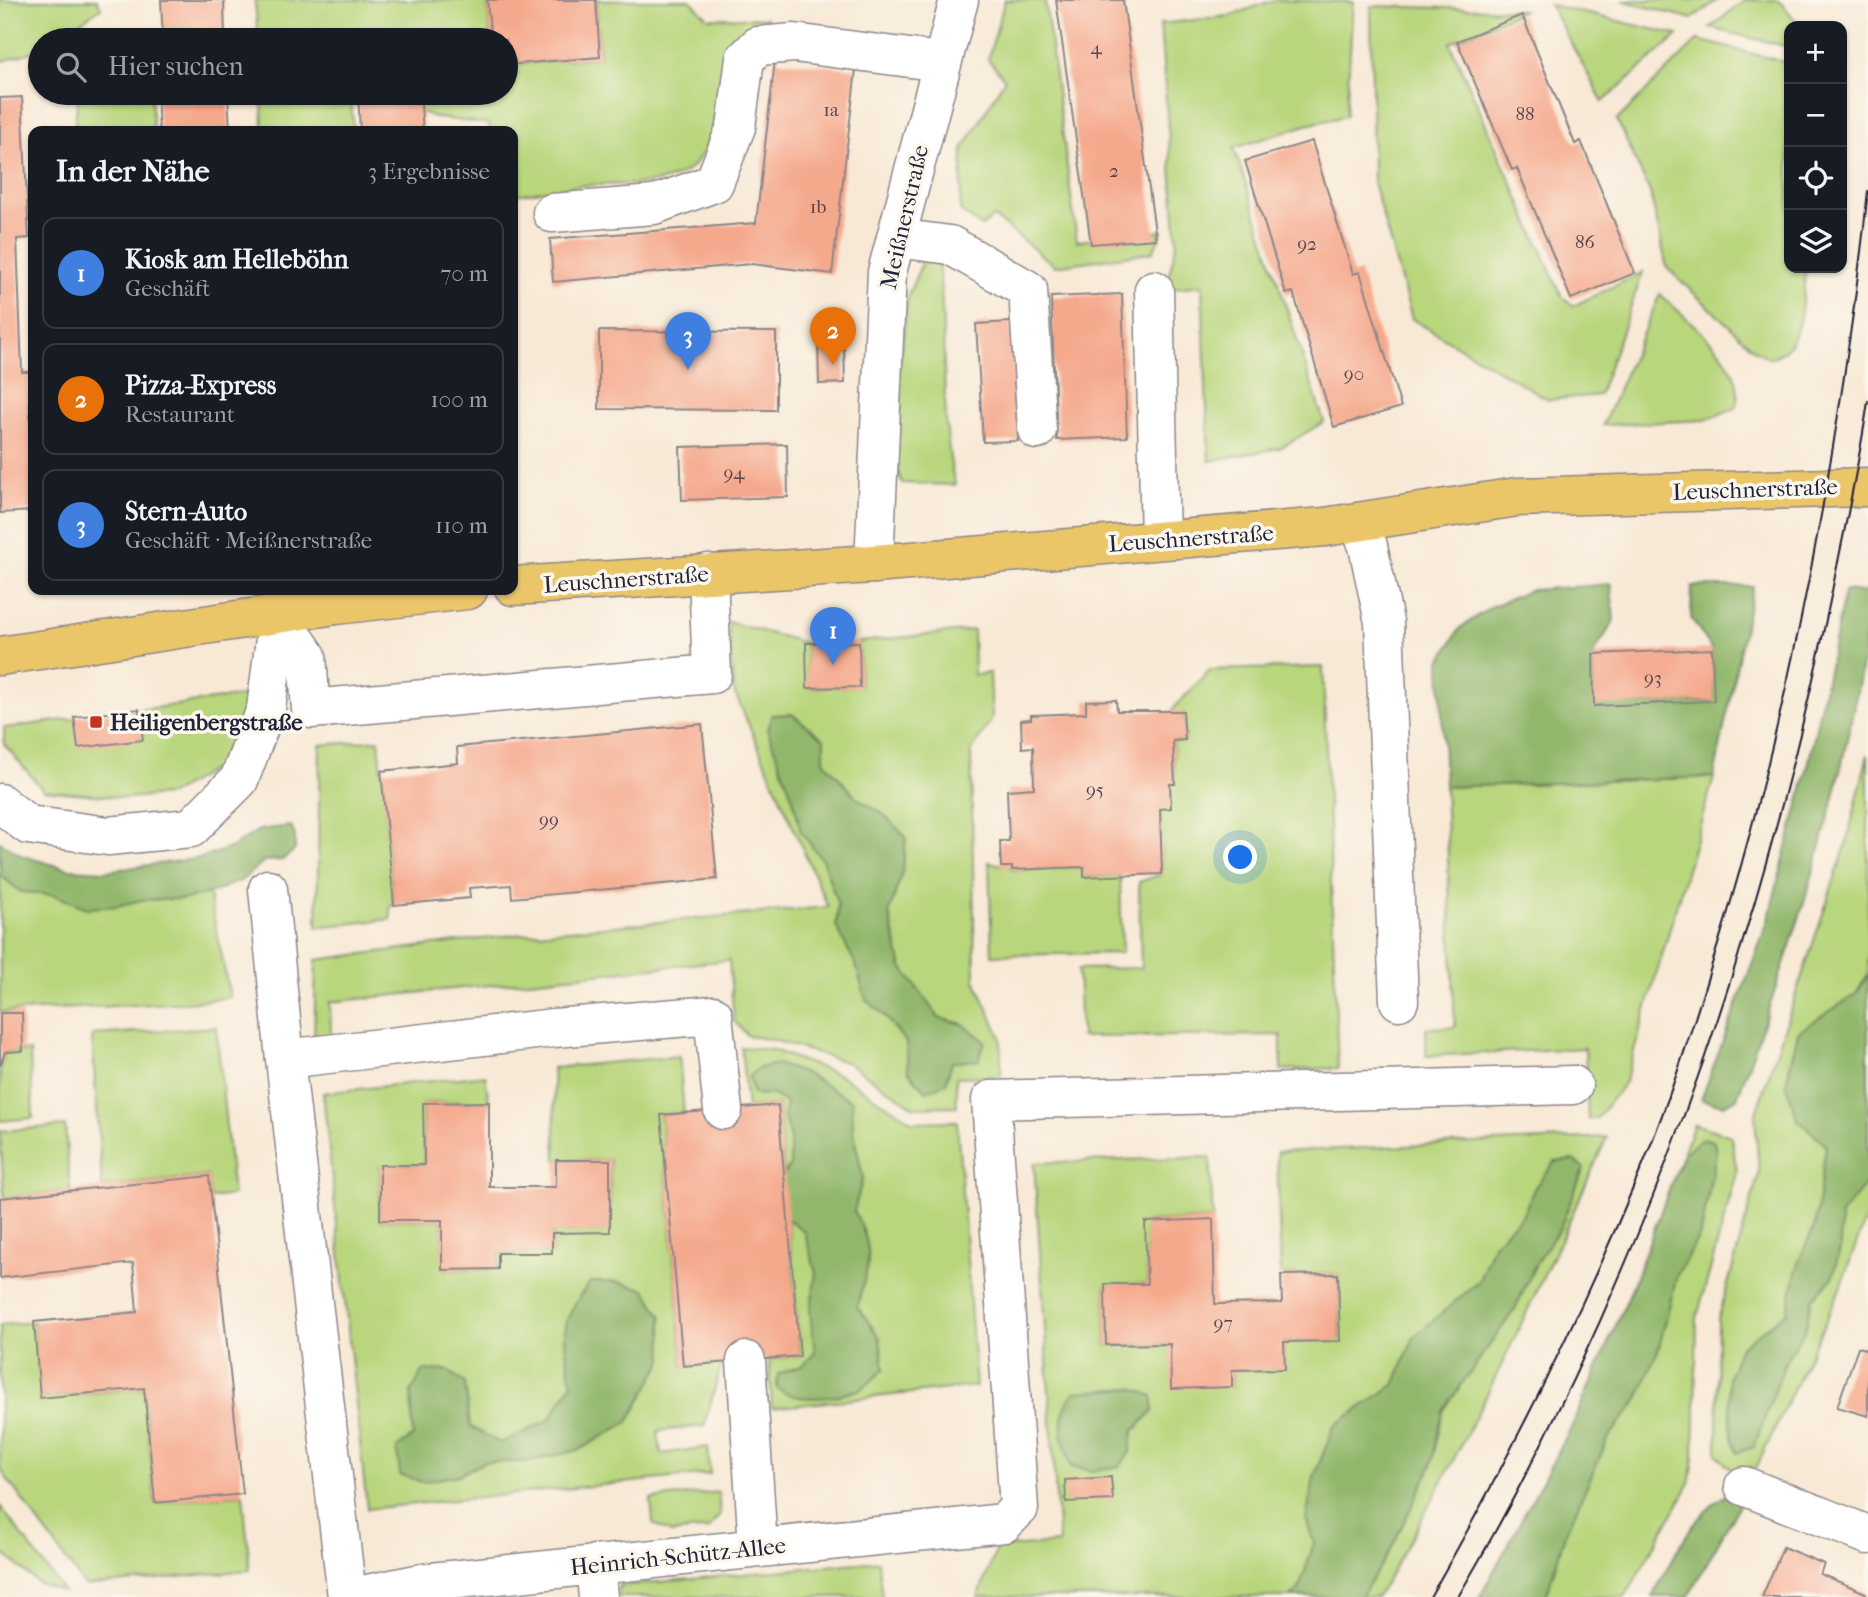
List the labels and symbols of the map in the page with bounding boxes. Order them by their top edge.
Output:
house number: 4 [1090,37,1102,59]
house number: 1a [823,99,839,121]
house number: 88 [1515,103,1535,125]
street label: Meißnerstraße [875,142,934,292]
house number: 2 [1109,160,1119,182]
house number: 1b [810,196,826,218]
house number: 86 [1575,231,1596,253]
house number: 92 [1297,233,1317,255]
pin: 2 [810,307,856,365]
pin: 3 [665,312,711,370]
house number: 90 [1344,363,1364,385]
house number: 94 [723,462,745,484]
street label: Leuschnerstraße [1672,473,1838,506]
street label: Leuschnerstraße [1108,519,1274,558]
street label: Leuschnerstraße [543,560,709,599]
pin: 1 [810,607,856,665]
house number: 93 [1644,667,1662,689]
place label: Heiligenbergstraße [110,709,303,736]
marker: Heiligenbergstraße [88,714,104,730]
house number: 95 [1086,779,1104,801]
house number: 99 [539,809,559,831]
your location [1223,840,1257,874]
house number: 97 [1213,1312,1233,1334]
street label: Heinrich-Schütz-Allee [569,1532,787,1581]

